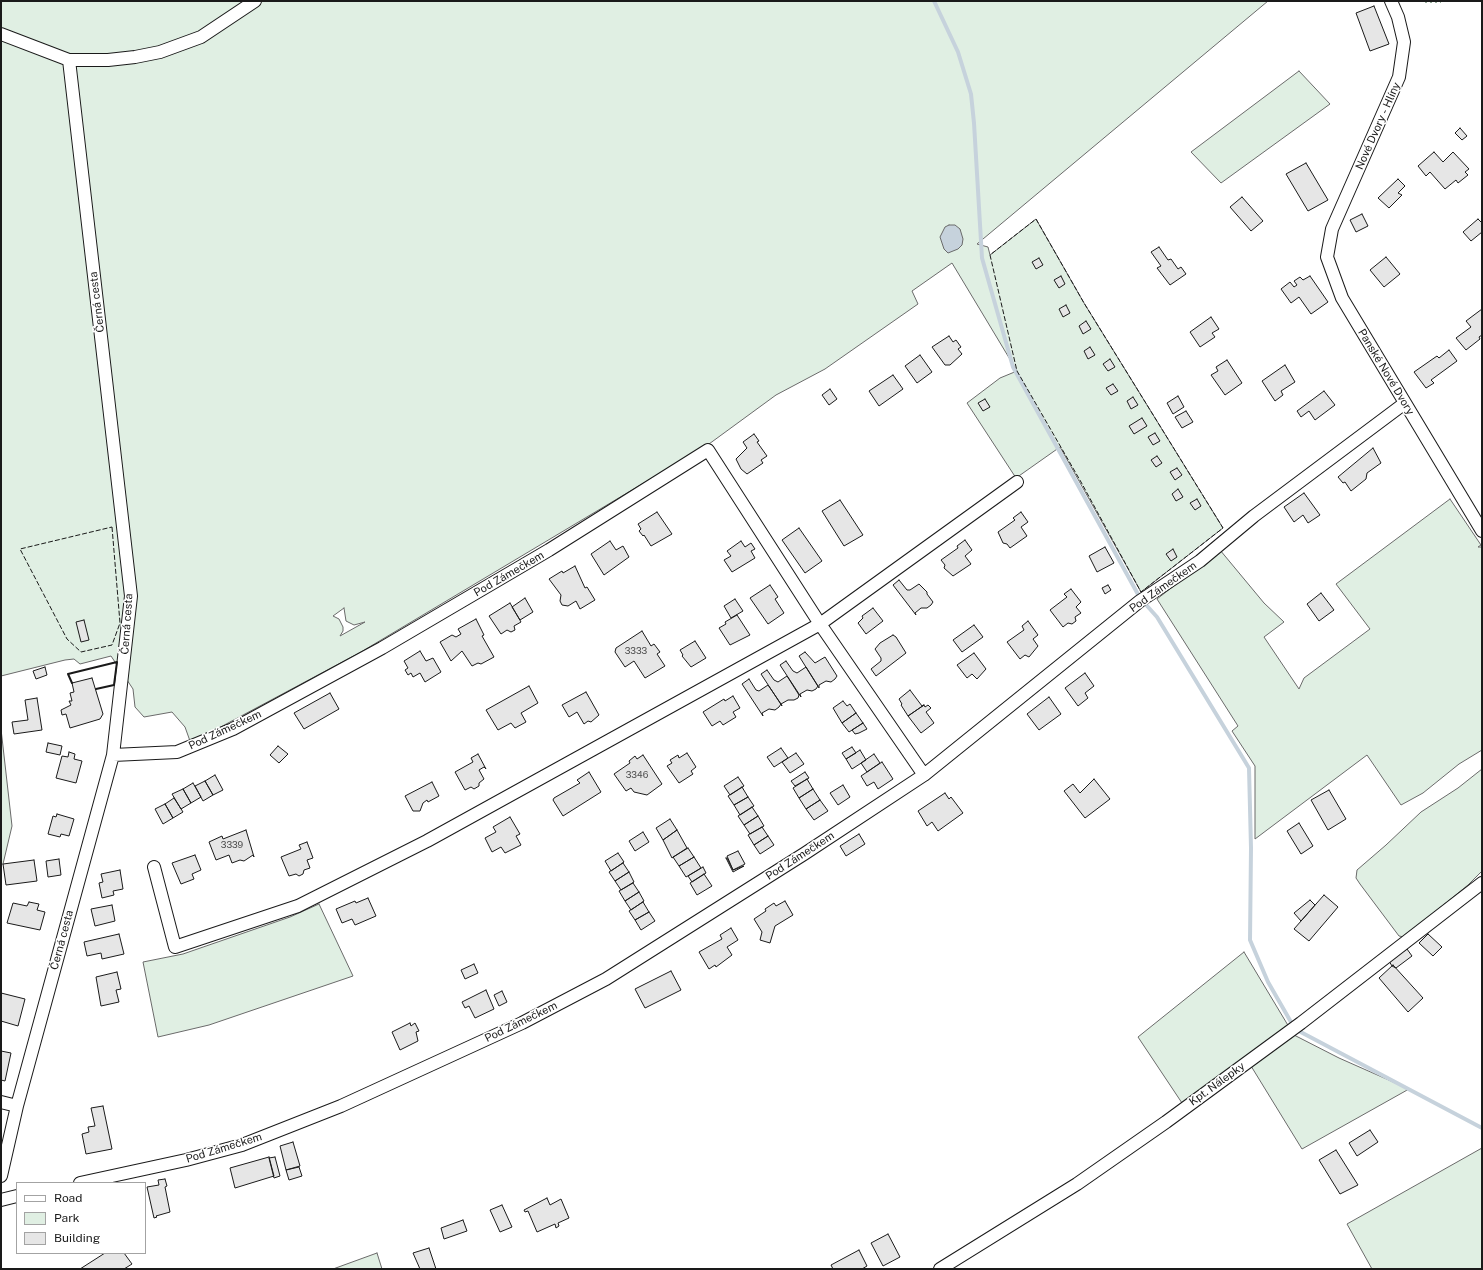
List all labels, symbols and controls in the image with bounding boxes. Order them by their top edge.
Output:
street label: Nové Dvory - Hlíny [1353,80,1403,172]
street label: Černá cesta [87,271,107,333]
street label: Panské Nové Dvory [1355,327,1417,417]
street label: Pod Zámečkem [472,549,546,599]
street label: Pod Zámečkem [1127,559,1199,615]
street label: Černá cesta [118,593,136,655]
house number: 3333 [625,646,647,656]
street label: Pod Zámečkem [186,707,264,753]
house number: 3346 [626,770,648,780]
street label: Pod Zámečkem [763,829,837,883]
house number: 3339 [221,840,243,850]
street label: Černá cesta [48,909,76,971]
street label: Pod Zámečkem [483,999,559,1045]
street label: Kpt. Nálepky [1187,1059,1247,1109]
street label: Pod Zámečkem [184,1130,264,1166]
legend [16,1182,146,1254]
text: Road [54,1191,82,1205]
text: Park [54,1211,80,1225]
text: Building [54,1231,100,1245]

